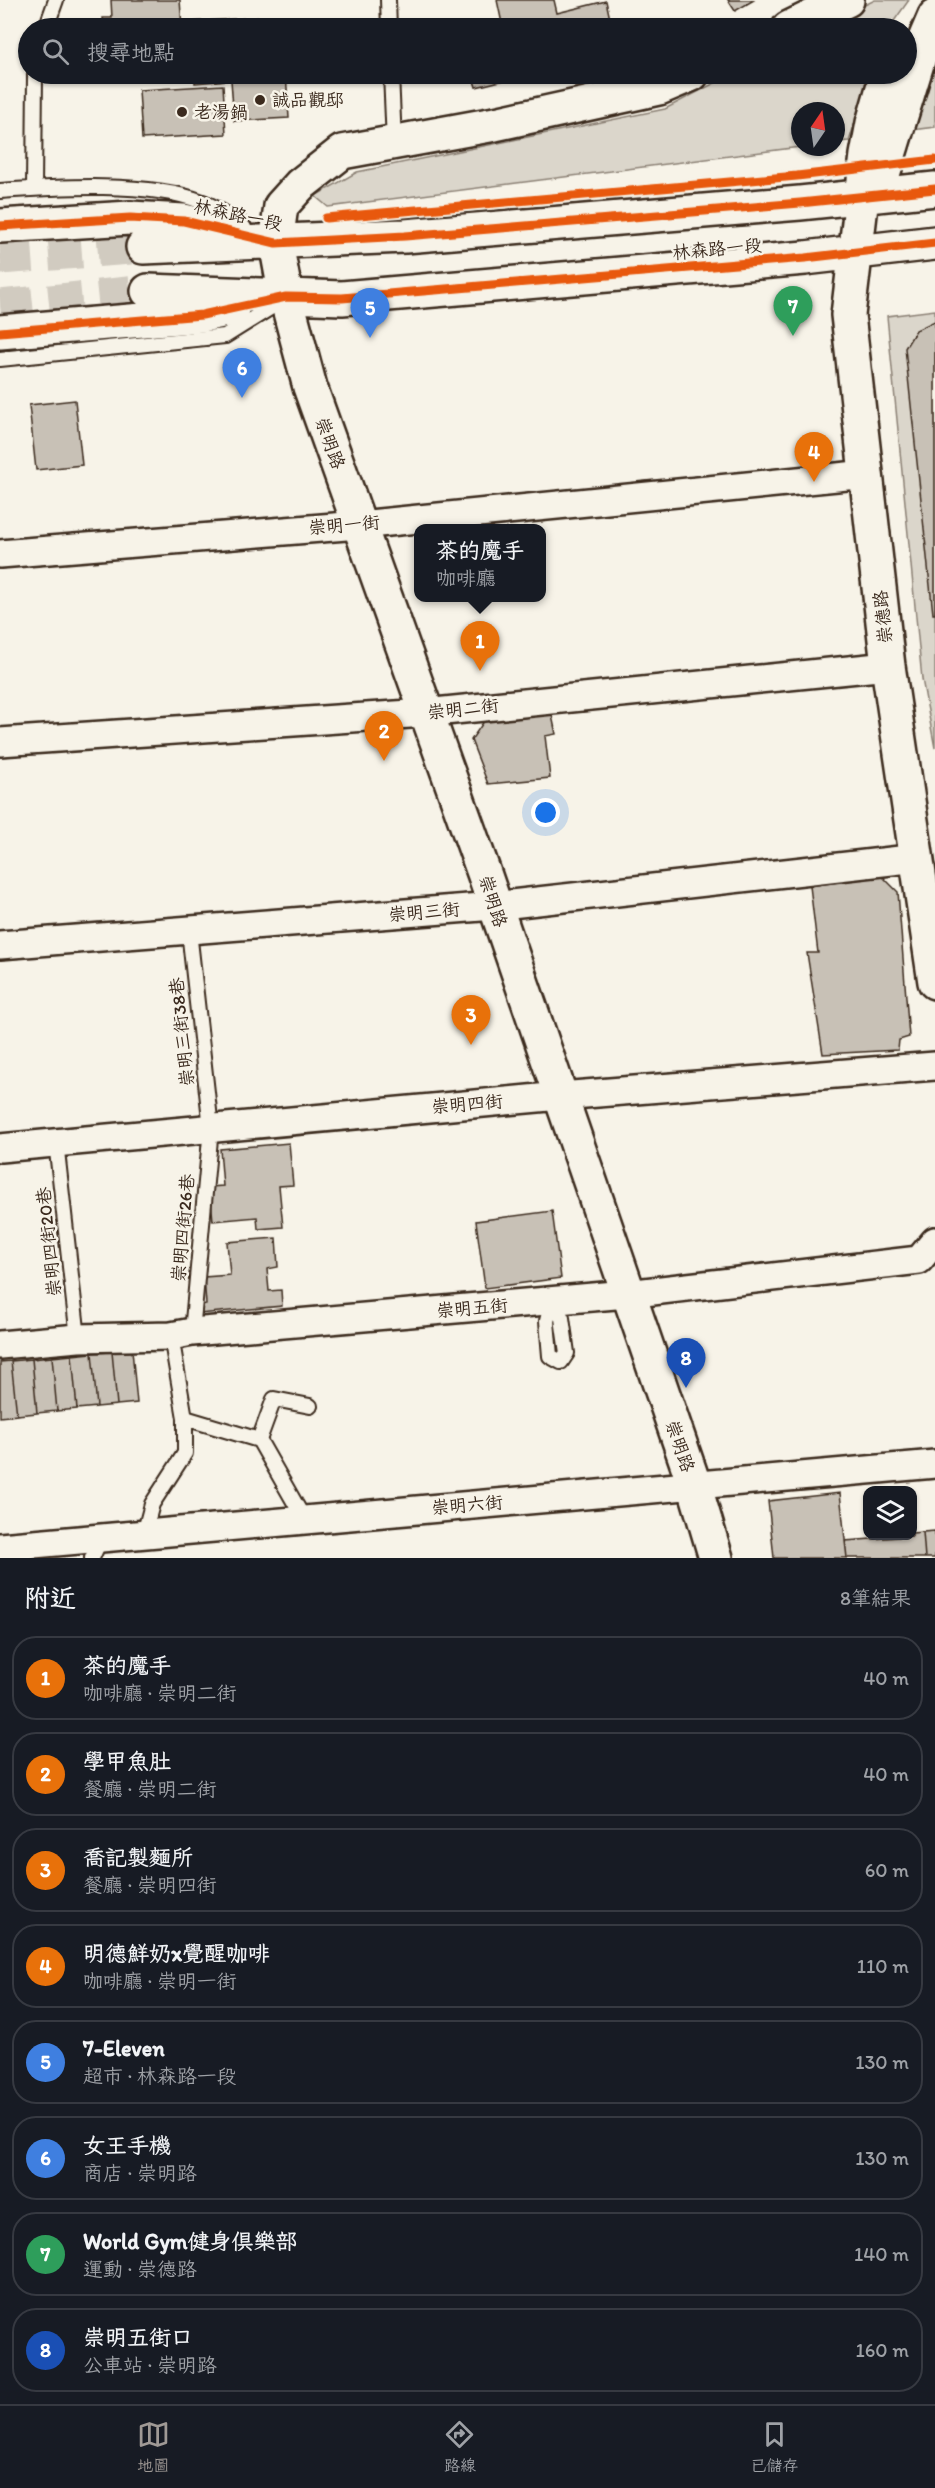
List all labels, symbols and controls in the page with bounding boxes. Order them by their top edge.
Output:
search box [18,18,917,84]
icon: search [39,35,72,68]
text: 搜尋地點 [87,39,175,66]
place label: 誠品觀邸 [272,89,344,111]
marker: 誠品觀邸 [253,93,267,107]
place label: 老湯鍋 [194,101,248,123]
north arrow [791,102,845,156]
marker: 老湯鍋 [175,105,189,119]
street label: 林森路一段 [192,195,284,235]
street label: 林森路一段 [671,234,763,264]
pin: 7 [774,286,812,336]
pin: 5 [350,288,389,338]
pin: 6 [222,348,262,398]
street label: 崇明路 [310,414,350,472]
pin: 4 [794,432,834,482]
street label: 崇明一街 [307,511,381,539]
popup [414,524,546,602]
text: 茶的魔手 [436,537,524,564]
text: 咖啡廳 [436,566,496,590]
street label: 崇德路 [869,589,897,645]
pin: 1 [460,622,500,671]
street label: 崇明二街 [426,694,500,724]
pin: 2 [364,712,404,761]
your location [531,798,560,827]
street label: 崇明路 [474,872,512,930]
street label: 崇明三街 [387,898,461,926]
street label: 崇明三街38巷 [165,976,199,1088]
pin: 3 [452,996,490,1045]
street label: 崇明四街 [430,1090,504,1118]
street label: 崇明四街26巷 [167,1173,199,1283]
street label: 崇明四街20巷 [32,1186,66,1298]
street label: 崇明五街 [435,1294,509,1322]
pin: 8 [666,1338,706,1388]
street label: 崇明路 [661,1417,699,1475]
map controls [863,1486,917,1540]
button: layers [863,1486,917,1540]
street label: 崇明六街 [430,1491,504,1519]
text: 附近 [24,1582,76,1614]
text: 8筆結果 [840,1586,911,1610]
text: 茶的魔手 [83,1652,171,1679]
text: 1 [41,1666,50,1690]
text: 40 m [863,1666,909,1690]
text: 咖啡廳 · 崇明二街 [83,1681,237,1705]
text: 學甲魚肚 [83,1748,171,1775]
text: 2 [40,1762,51,1786]
text: 40 m [863,1762,909,1786]
text: 餐廳 · 崇明二街 [83,1777,217,1801]
text: 喬記製麵所 [83,1844,193,1871]
text: 3 [40,1858,51,1882]
text: 60 m [865,1858,909,1882]
text: 餐廳 · 崇明四街 [83,1873,217,1897]
text: 明德鮮奶x覺醒咖啡 [83,1940,270,1967]
text: 4 [39,1954,52,1978]
text: 110 m [857,1954,909,1978]
text: 咖啡廳 · 崇明一街 [83,1969,237,1993]
text: 7-Eleven [83,2035,165,2062]
text: 5 [40,2050,51,2074]
text: 130 m [855,2050,909,2074]
text: 超市 · 林森路一段 [83,2064,237,2088]
text: 女王手機 [83,2132,171,2159]
text: 6 [40,2146,51,2170]
text: 130 m [855,2146,909,2170]
text: 商店 · 崇明路 [83,2161,197,2185]
text: World Gym健身俱樂部 [83,2228,297,2255]
text: 7 [41,2242,50,2266]
text: 140 m [854,2242,909,2266]
text: 運動 · 崇德路 [83,2257,197,2281]
text: 崇明五街口 [83,2324,193,2351]
text: 8 [40,2338,51,2362]
text: 160 m [856,2338,909,2362]
text: 公車站 · 崇明路 [83,2353,217,2377]
tab: 地圖 [137,2418,170,2476]
tab: 路線 [443,2418,476,2476]
tab: 已儲存 [750,2418,798,2476]

